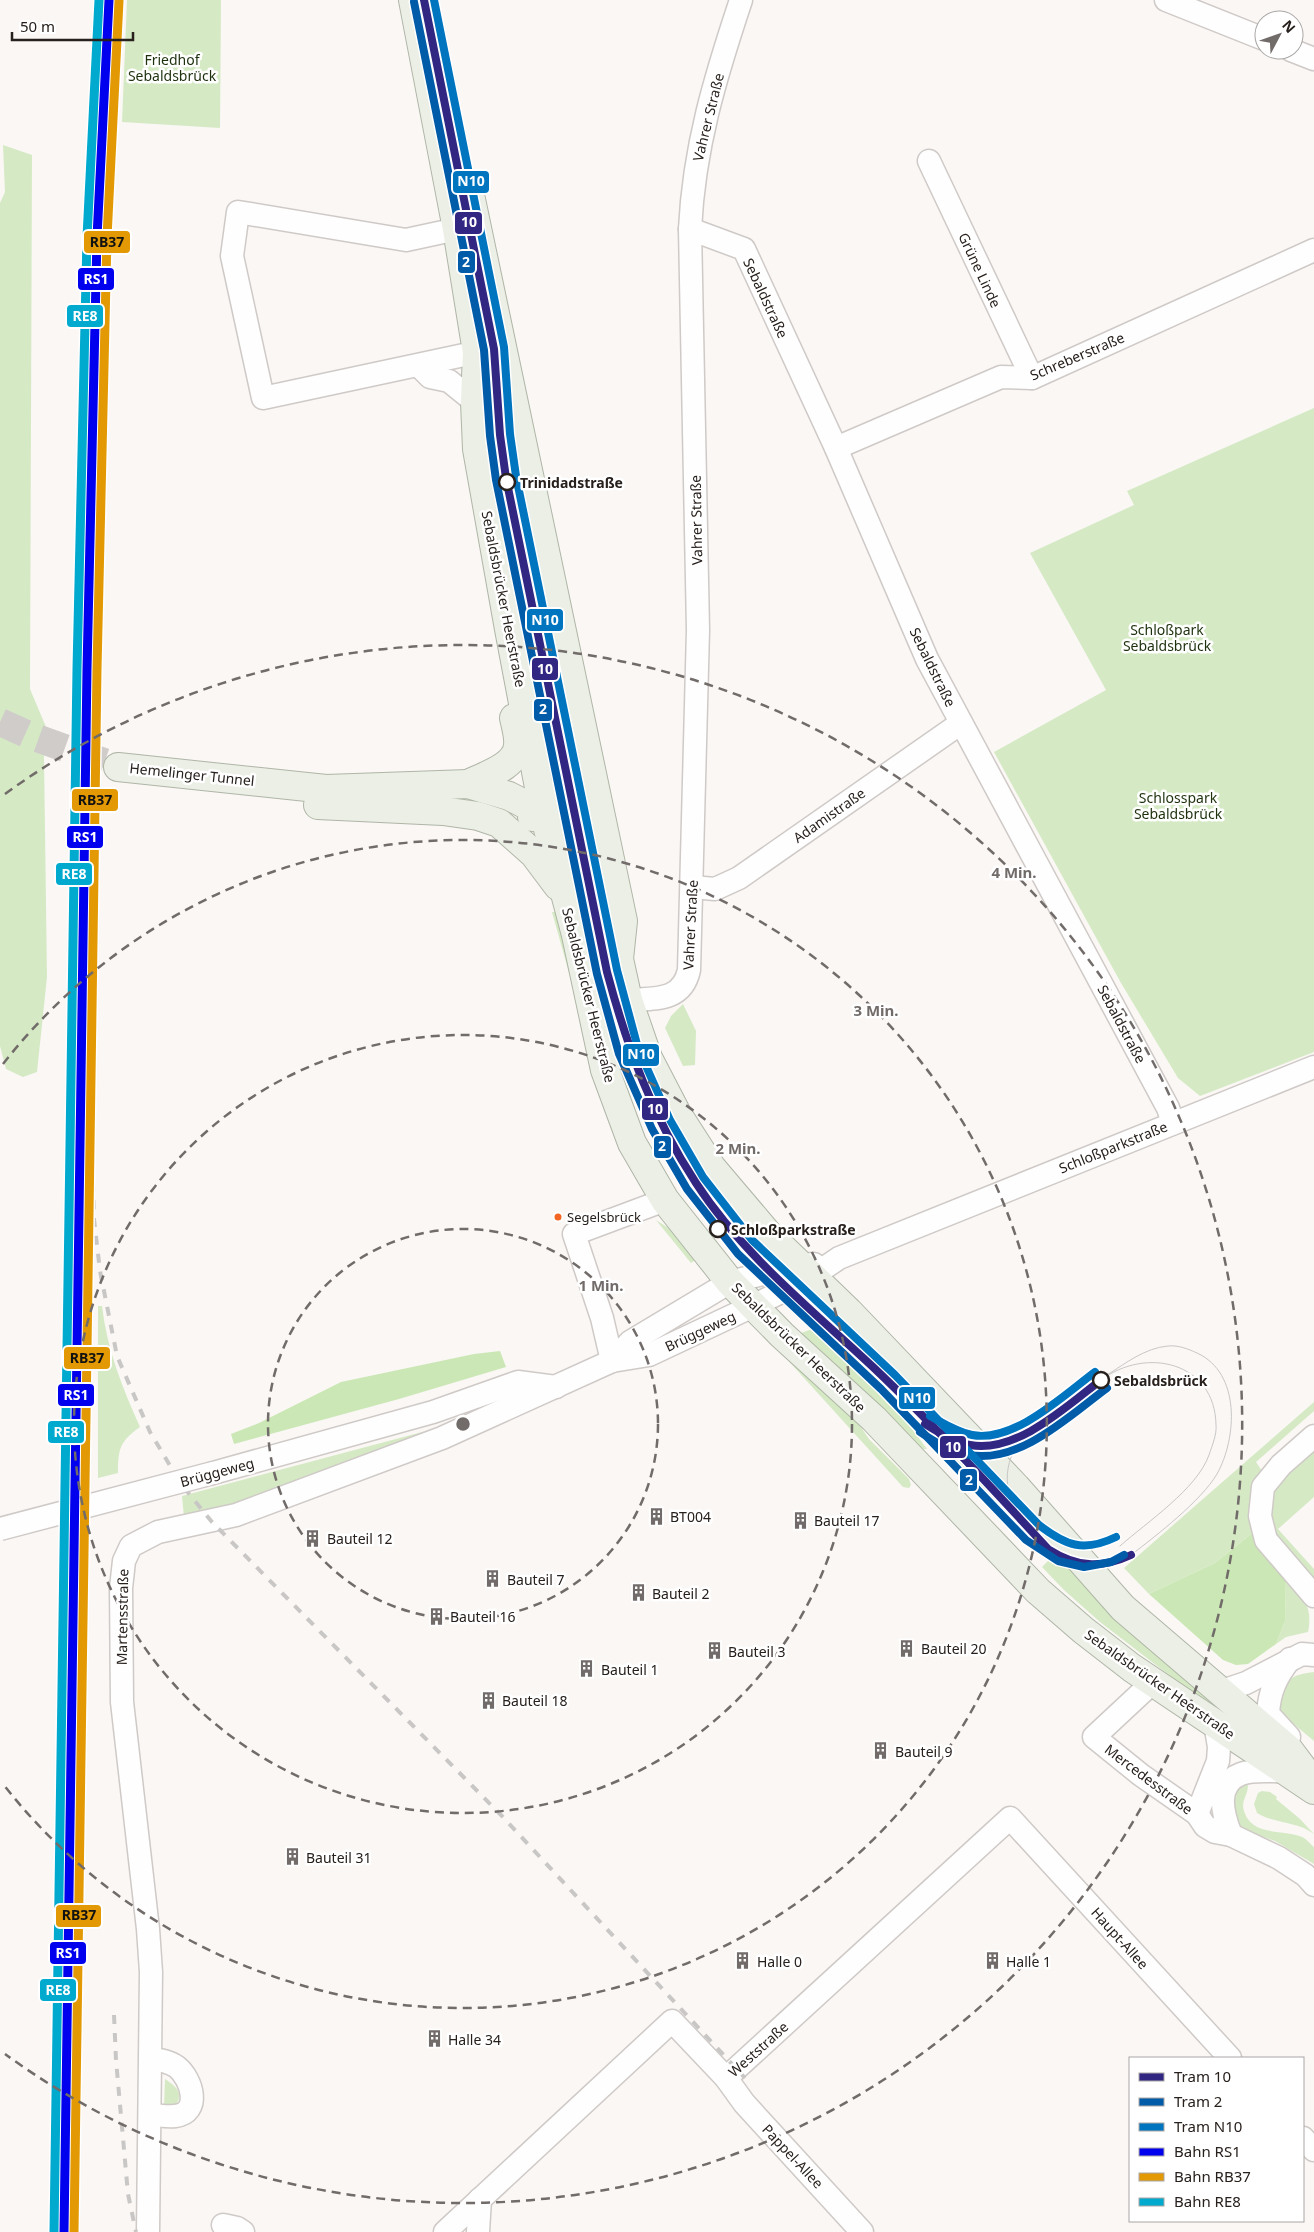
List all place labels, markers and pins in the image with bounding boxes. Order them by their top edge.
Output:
marker: Trinidadstraße [498,473,516,491]
place label: Trinidadstraße [520,473,623,492]
place label: Segelsbrück [567,1208,641,1226]
marker: Segelsbrück [553,1212,563,1222]
marker: Schloßparkstraße [709,1220,727,1238]
place label: Schloßparkstraße [731,1220,856,1239]
marker: Sebaldsbrück [1092,1371,1110,1389]
place label: Sebaldsbrück [1114,1371,1208,1390]
centre of rings [454,1415,472,1433]
building icon: BT004 [646,1506,666,1526]
place label: BT004 [670,1507,711,1526]
building icon: Bauteil 17 [790,1510,810,1530]
place label: Bauteil 17 [814,1511,879,1530]
building icon: Bauteil 12 [303,1528,323,1548]
place label: Bauteil 12 [327,1529,392,1548]
building icon: Bauteil 7 [483,1569,503,1589]
place label: Bauteil 7 [507,1570,564,1589]
building icon: Bauteil 2 [628,1583,648,1603]
place label: Bauteil 2 [652,1584,709,1603]
building icon: Bauteil 16 [426,1606,446,1626]
place label: Bauteil 16 [450,1607,515,1626]
building icon: Bauteil 20 [897,1638,917,1658]
place label: Bauteil 20 [921,1639,986,1658]
building icon: Bauteil 3 [704,1641,724,1661]
place label: Bauteil 3 [728,1642,785,1661]
building icon: Bauteil 1 [577,1659,597,1679]
place label: Bauteil 1 [601,1660,658,1679]
building icon: Bauteil 18 [478,1690,498,1710]
place label: Bauteil 18 [502,1691,567,1710]
building icon: Bauteil 9 [871,1741,891,1761]
place label: Bauteil 9 [895,1742,952,1761]
building icon: Bauteil 31 [282,1847,302,1867]
place label: Bauteil 31 [306,1848,371,1867]
building icon: Halle 0 [733,1951,753,1971]
building icon: Halle 1 [982,1951,1002,1971]
place label: Halle 0 [757,1952,802,1971]
place label: Halle 1 [1006,1952,1051,1971]
building icon: Halle 34 [424,2029,444,2049]
place label: Halle 34 [448,2030,501,2049]

